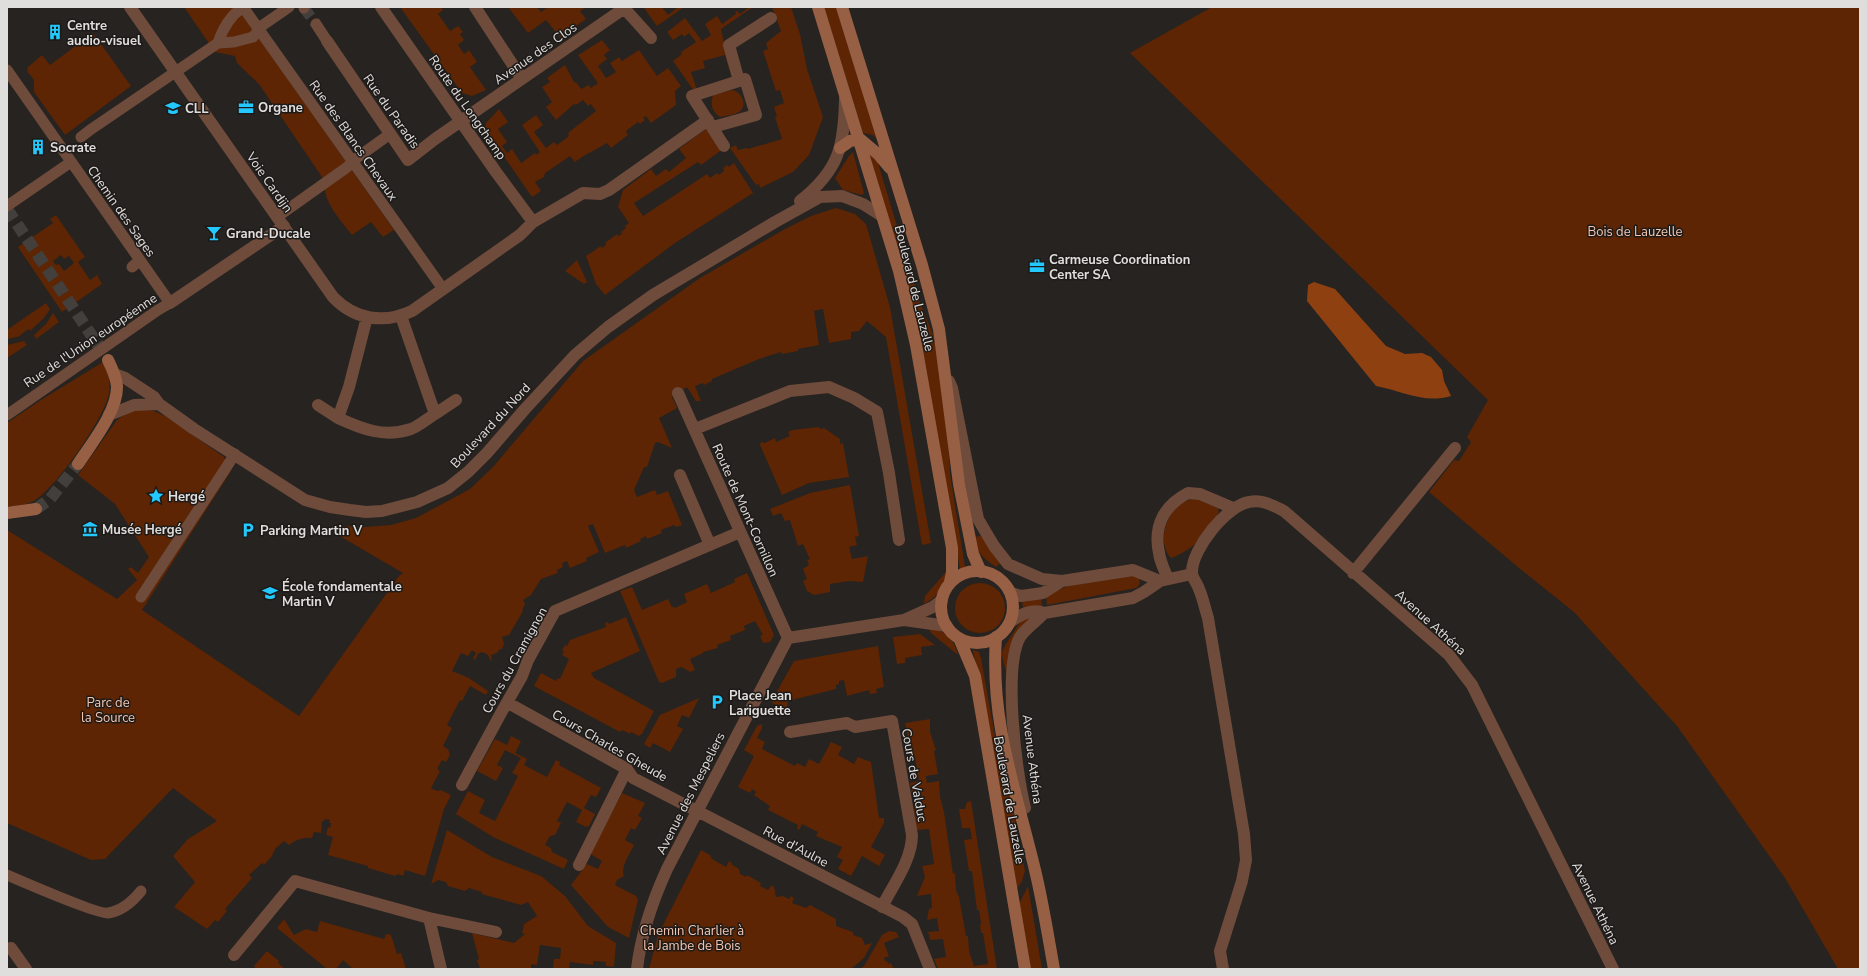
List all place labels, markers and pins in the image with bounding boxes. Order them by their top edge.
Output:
place label: Centre audio-visuel [67,17,142,50]
building icon: Centre audio-visuel [46,23,64,41]
office icon: Organe [237,98,255,116]
school or university icon: CLL [164,99,182,117]
place label: Organe [258,99,303,117]
place label: CLL [185,100,209,118]
building icon: Socrate [29,138,47,156]
place label: Socrate [50,139,96,157]
bar icon: Grand-Ducale [205,224,223,242]
place label: Grand-Ducale [226,225,311,243]
place label: Carmeuse Coordination Center SA [1049,251,1190,284]
office icon: Carmeuse Coordination Center SA [1028,257,1046,275]
place icon: Hergé [147,487,165,505]
place label: Hergé [168,488,205,506]
museum icon: Musée Hergé [81,520,99,538]
place label: Musée Hergé [102,521,182,539]
parking icon: Parking Martin V [239,521,257,539]
place label: Parking Martin V [260,522,363,540]
place label: École fondamentale Martin V [282,578,402,611]
school or university icon: École fondamentale Martin V [261,584,279,602]
place label: Place Jean Lariguette [729,687,792,720]
parking icon: Place Jean Lariguette [708,693,726,711]

